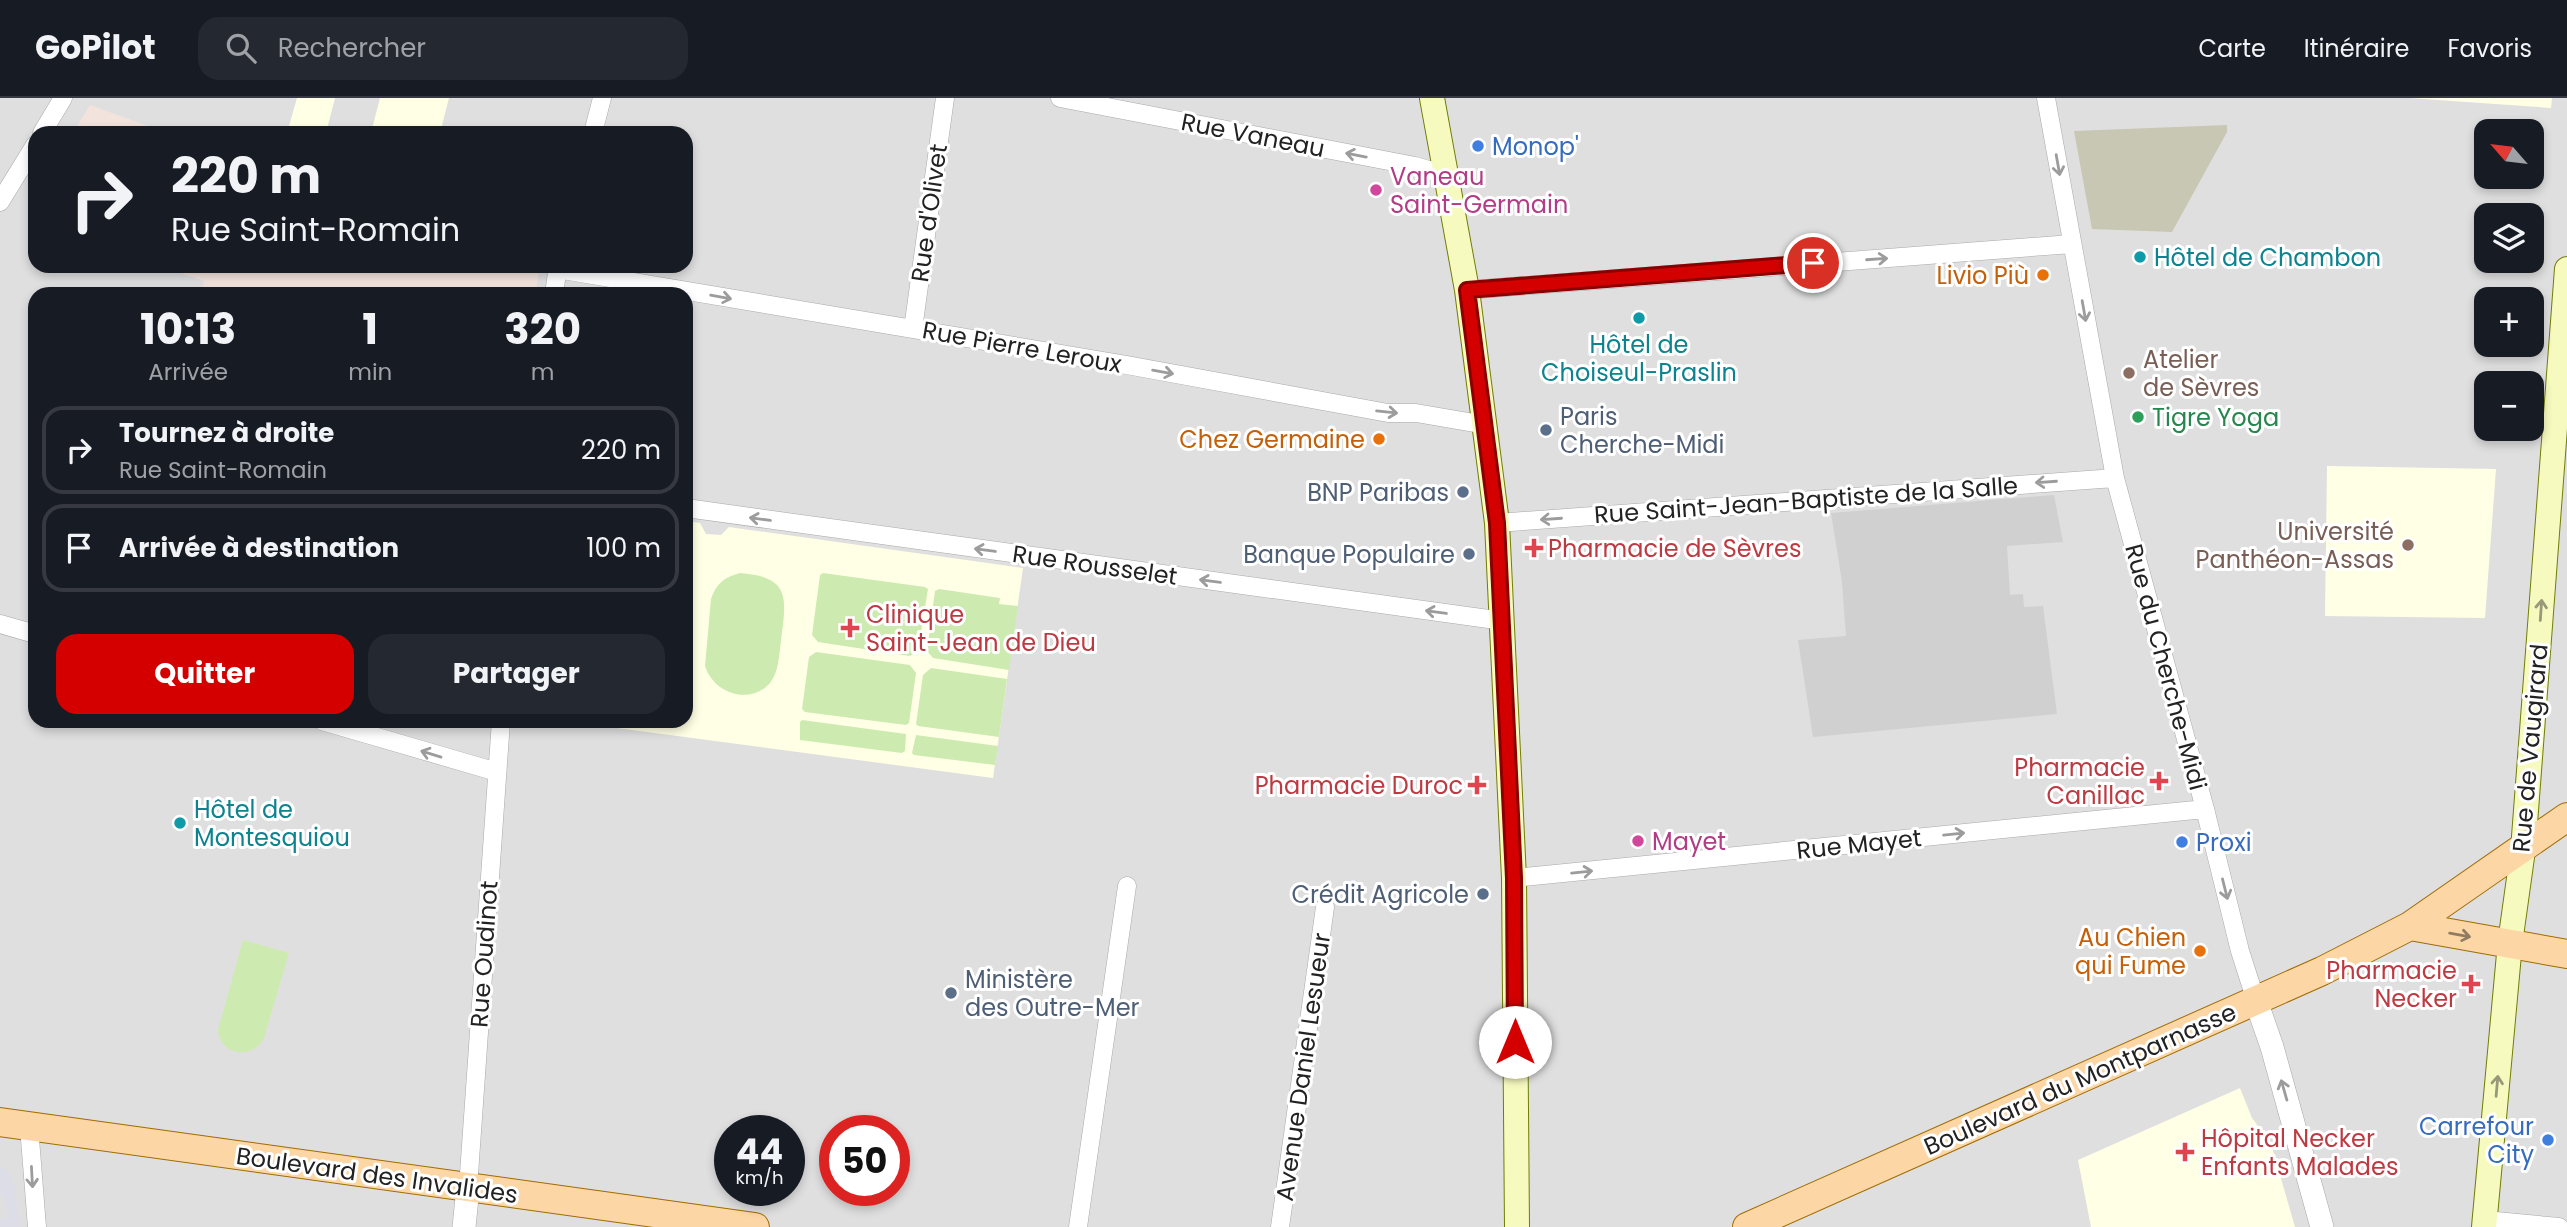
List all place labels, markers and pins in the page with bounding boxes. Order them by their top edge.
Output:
place label: Monop' [1492,130,1579,163]
marker: Monop' [1470,138,1486,154]
place label: Vaneau Saint-Germain [1390,160,1568,221]
marker: Vaneau Saint-Germain [1368,182,1384,198]
pin [1783,233,1843,293]
place label: Hôtel de Chambon [2154,241,2381,274]
marker: Hôtel de Chambon [2132,249,2148,265]
place label: Livio Più [1936,259,2029,292]
marker: Livio Più [2035,267,2051,283]
marker: Hôtel de Choiseul-Praslin [1631,310,1647,326]
place label: Hôtel de Choiseul-Praslin [1541,328,1737,389]
place label: Atelier de Sèvres [2143,343,2259,404]
marker: Atelier de Sèvres [2121,365,2137,381]
place label: Paris Cherche-Midi [1560,400,1724,461]
place label: Tigre Yoga [2152,401,2279,434]
marker: Tigre Yoga [2130,409,2146,425]
marker: Paris Cherche-Midi [1538,422,1554,438]
place label: Chez Germaine [1179,423,1365,456]
marker: Chez Germaine [1371,431,1387,447]
place label: BNP Paribas [1307,476,1449,509]
marker: BNP Paribas [1455,484,1471,500]
place label: Université Panthéon-Assas [2196,515,2394,576]
place label: Pharmacie de Sèvres [1548,532,1801,565]
marker: Université Panthéon-Assas [2400,537,2416,553]
place label: Banque Populaire [1243,538,1455,571]
marker: Pharmacie de Sèvres [1526,540,1542,556]
marker: Banque Populaire [1461,546,1477,562]
place label: Clinique Saint-Jean de Dieu [866,598,1096,659]
marker: Clinique Saint-Jean de Dieu [840,618,860,638]
place label: Pharmacie Canillac [2014,751,2145,812]
place label: Pharmacie Duroc [1255,769,1463,802]
marker: Pharmacie Canillac [2151,773,2167,789]
marker: Pharmacie Duroc [1469,777,1485,793]
place label: Hôtel de Montesquiou [194,793,350,854]
marker: Hôtel de Montesquiou [172,815,188,831]
place label: Mayet [1652,825,1726,858]
place label: Proxi [2196,826,2252,859]
marker: Mayet [1630,833,1646,849]
marker: Proxi [2174,834,2190,850]
place label: Crédit Agricole [1291,878,1469,911]
marker: Crédit Agricole [1475,886,1491,902]
place label: Au Chien qui Fume [2075,921,2186,982]
marker: Au Chien qui Fume [2192,943,2208,959]
place label: Pharmacie Necker [2326,954,2457,1015]
place label: Ministère des Outre-Mer [965,963,1140,1024]
marker: Pharmacie Necker [2463,976,2479,992]
marker: Ministère des Outre-Mer [943,985,959,1001]
place label: Carrefour City [2419,1110,2534,1171]
place label: Hôpital Necker Enfants Malades [2201,1122,2398,1183]
marker: Carrefour City [2540,1132,2556,1148]
marker: Hôpital Necker Enfants Malades [2175,1142,2195,1162]

